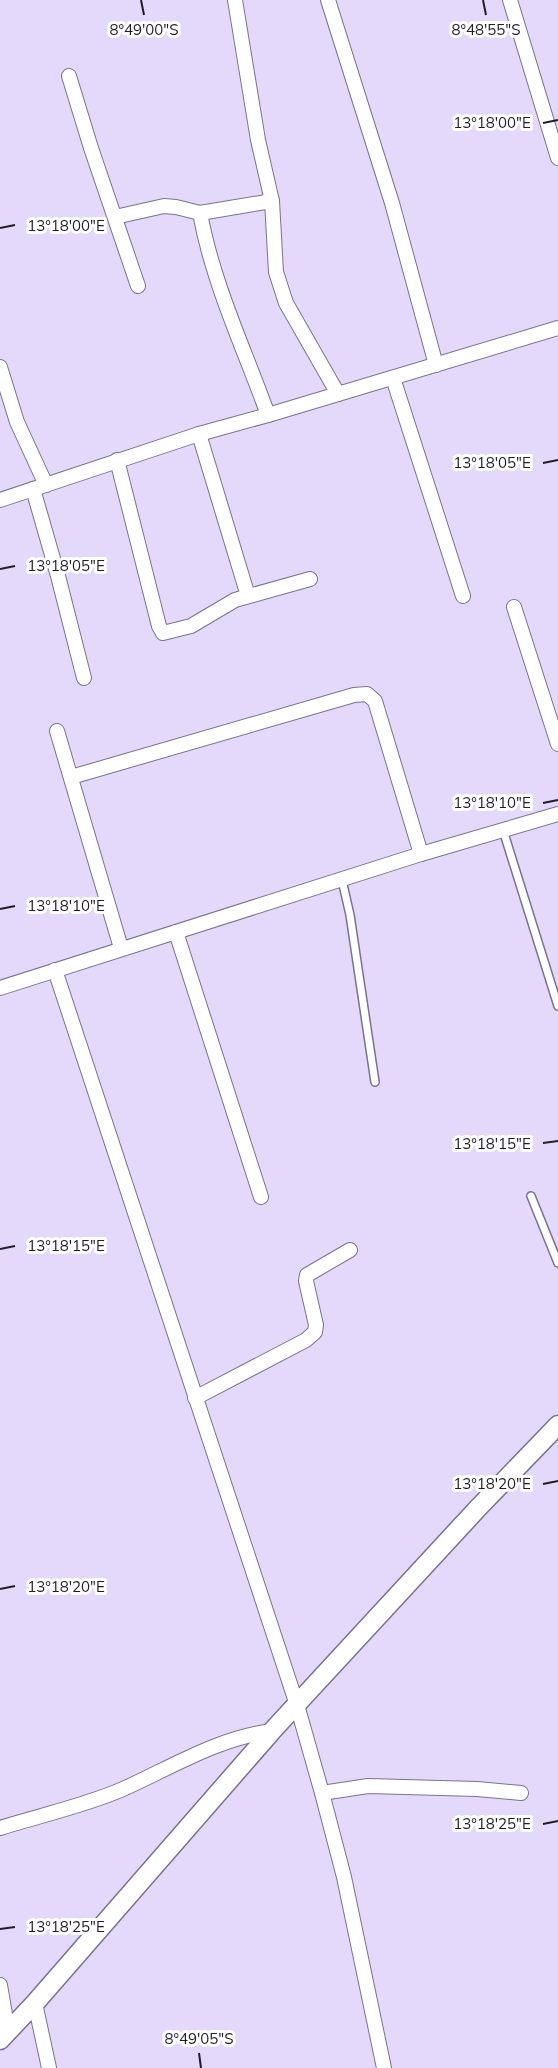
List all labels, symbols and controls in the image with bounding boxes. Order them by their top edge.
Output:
text: 8°49'00"S [109,20,179,39]
text: 8°48'55"S [451,20,521,39]
text: 13°18'00"E [453,113,531,132]
text: 13°18'00"E [27,216,105,235]
text: 13°18'05"E [453,453,531,472]
text: 13°18'05"E [27,556,105,575]
text: 13°18'10"E [453,793,531,812]
text: 13°18'10"E [27,896,105,915]
text: 13°18'15"E [453,1134,531,1153]
text: 13°18'15"E [27,1236,105,1255]
text: 13°18'20"E [453,1474,531,1493]
text: 13°18'20"E [27,1577,105,1596]
text: 13°18'25"E [453,1814,531,1833]
text: 13°18'25"E [27,1917,105,1936]
text: 8°49'05"S [164,2029,234,2048]

